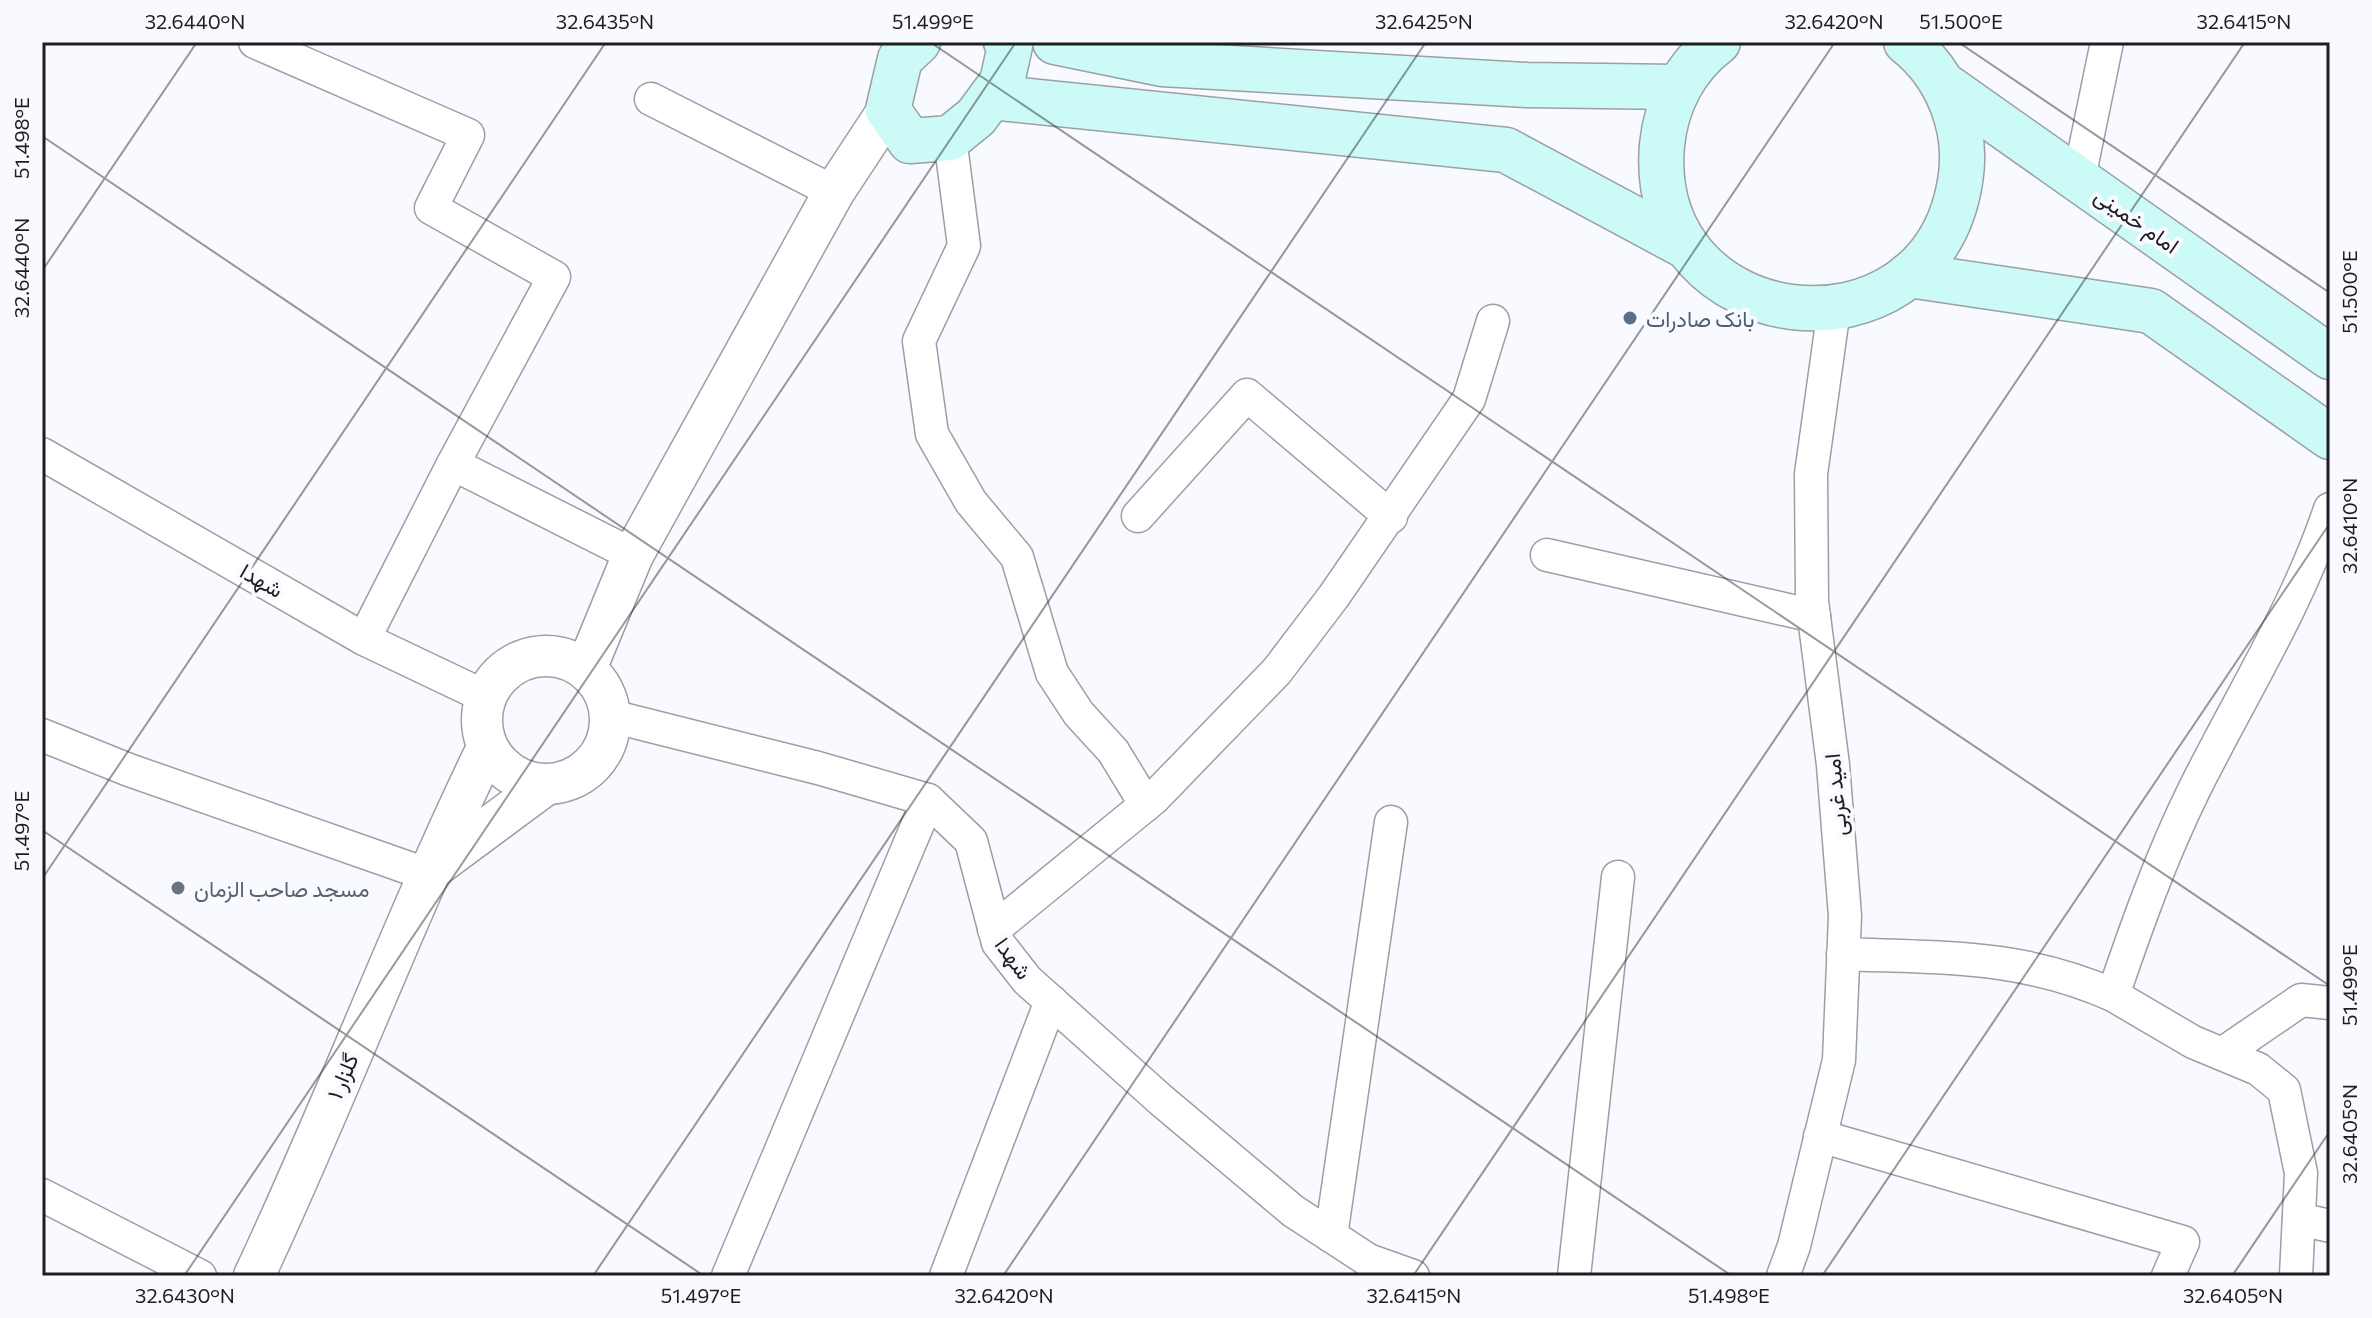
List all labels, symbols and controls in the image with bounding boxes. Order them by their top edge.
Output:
text: 32.6440°N [145,9,245,33]
text: 32.6435°N [556,9,654,33]
text: 51.499°E [892,9,974,33]
text: 32.6425°N [1375,9,1473,33]
text: 32.6420°N [1784,9,1884,33]
text: 51.500°E [1919,9,2003,33]
text: 32.6415°N [2197,9,2291,33]
text: 51.498°E [9,97,33,179]
street label: امام خمینی [2088,181,2184,260]
text: 32.6440°N [9,218,33,318]
text: 51.500°E [2337,250,2361,334]
place label: بانک صادرات [1646,305,1755,333]
marker: بانک صادرات [1621,309,1639,327]
text: 32.6410°N [2337,478,2361,574]
street label: شهدا [235,557,288,604]
street label: امید غربی [1818,752,1853,838]
text: 51.497°E [9,791,33,871]
place label: مسجد صاحب الزمان [194,875,369,903]
marker: مسجد صاحب الزمان [169,879,187,897]
street label: شهدا [989,932,1038,985]
text: 51.499°E [2337,944,2361,1026]
street label: گلزار ۱ [320,1049,365,1103]
text: 32.6405°N [2337,1084,2361,1184]
text: 32.6430°N [135,1283,235,1307]
text: 51.497°E [661,1283,741,1307]
text: 32.6420°N [954,1283,1054,1307]
text: 32.6415°N [1367,1283,1461,1307]
text: 51.498°E [1688,1283,1770,1307]
text: 32.6405°N [2183,1283,2283,1307]

